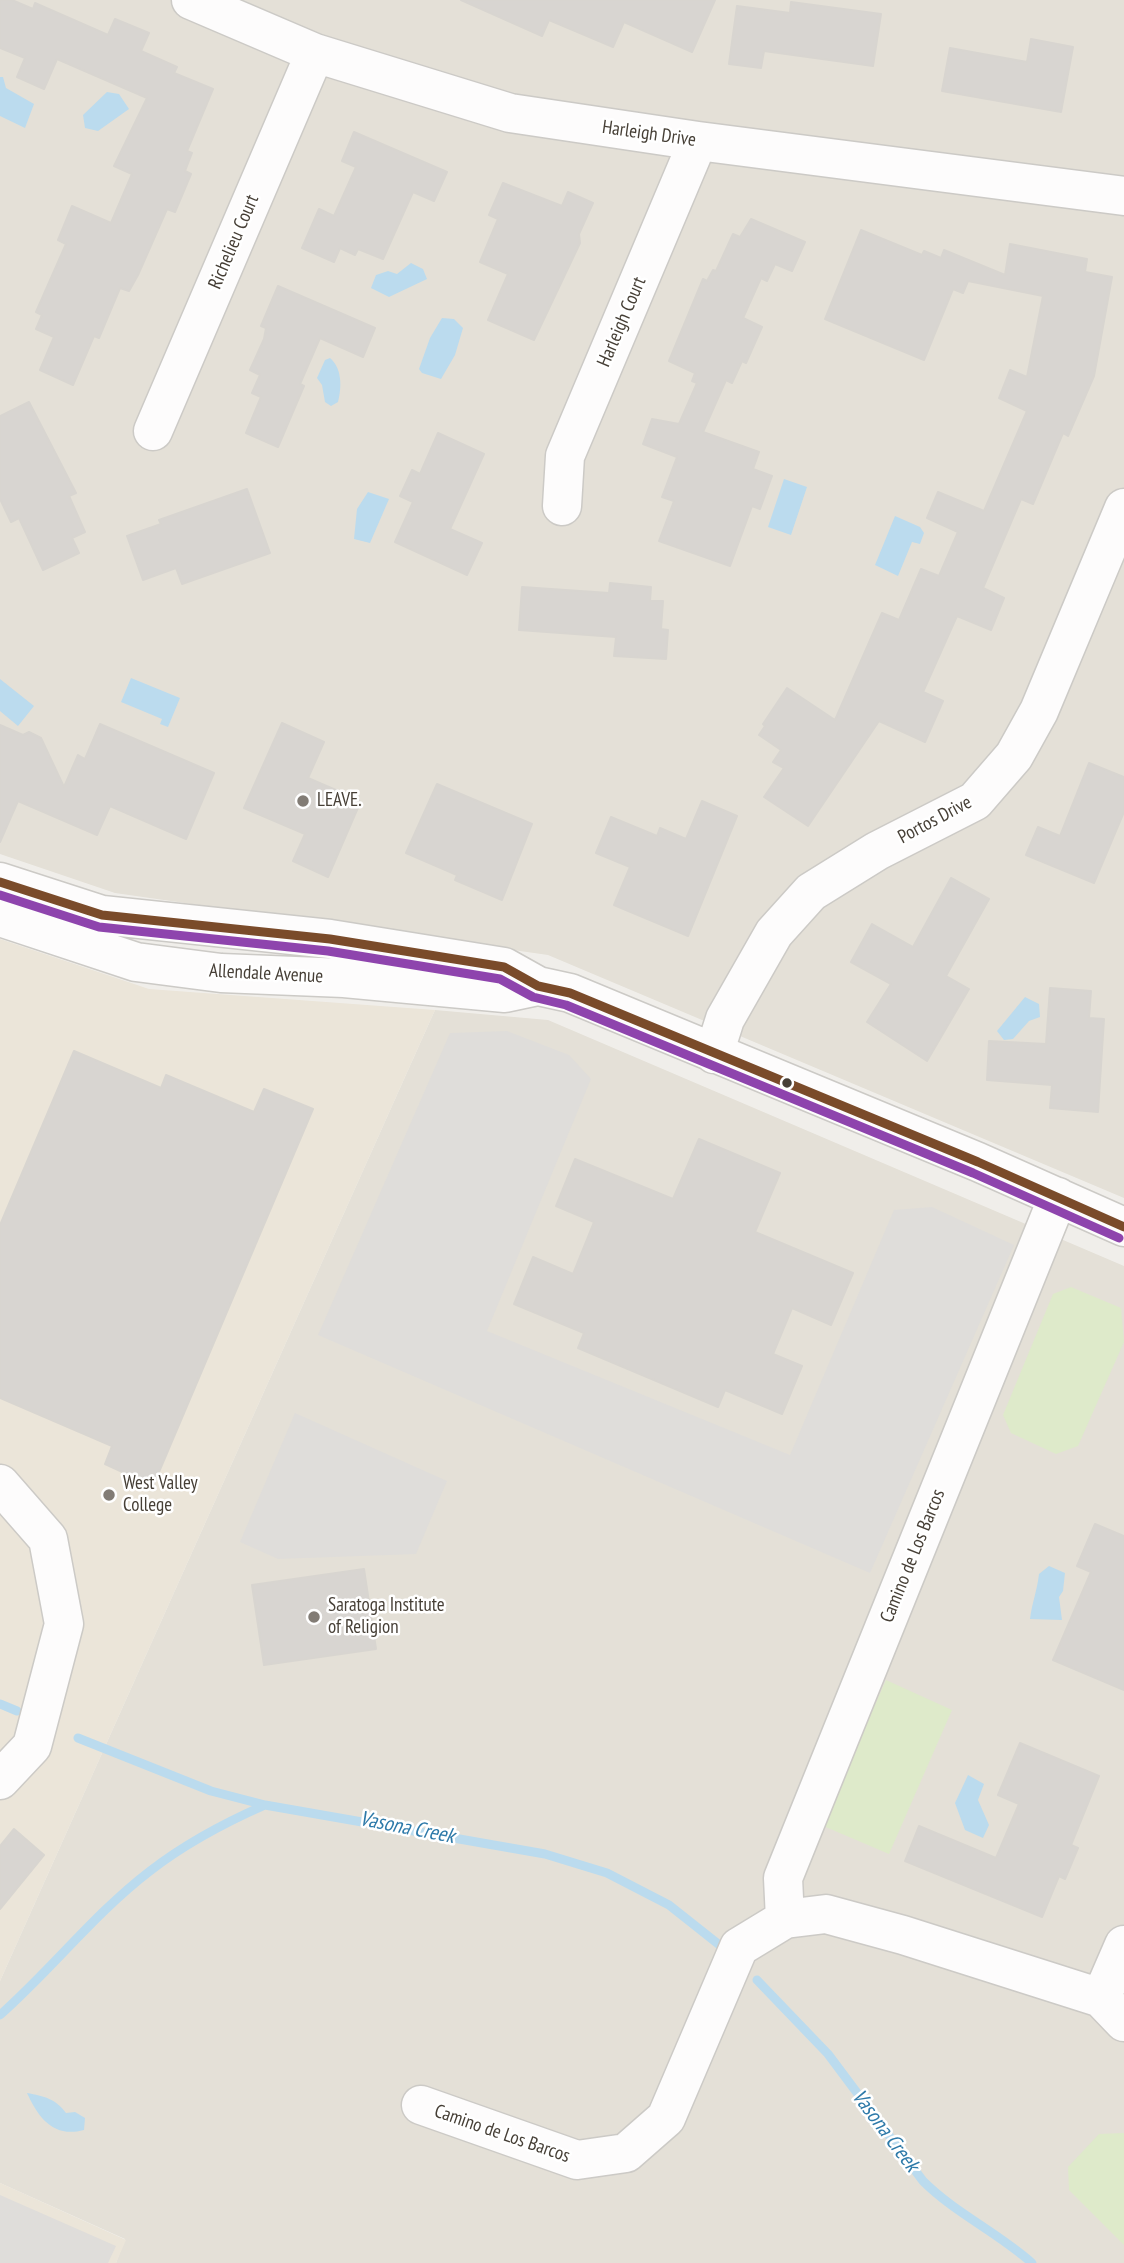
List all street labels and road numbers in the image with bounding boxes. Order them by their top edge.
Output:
street label: Harleigh Drive [601,116,697,152]
street label: Richelieu Court [204,191,264,293]
street label: Harleigh Court [593,274,651,370]
street label: Portos Drive [894,791,976,849]
street label: Allendale Avenue [208,960,324,988]
street label: Camino de Los Barcos [876,1486,950,1626]
street label: Camino de Los Barcos [431,2100,573,2168]

